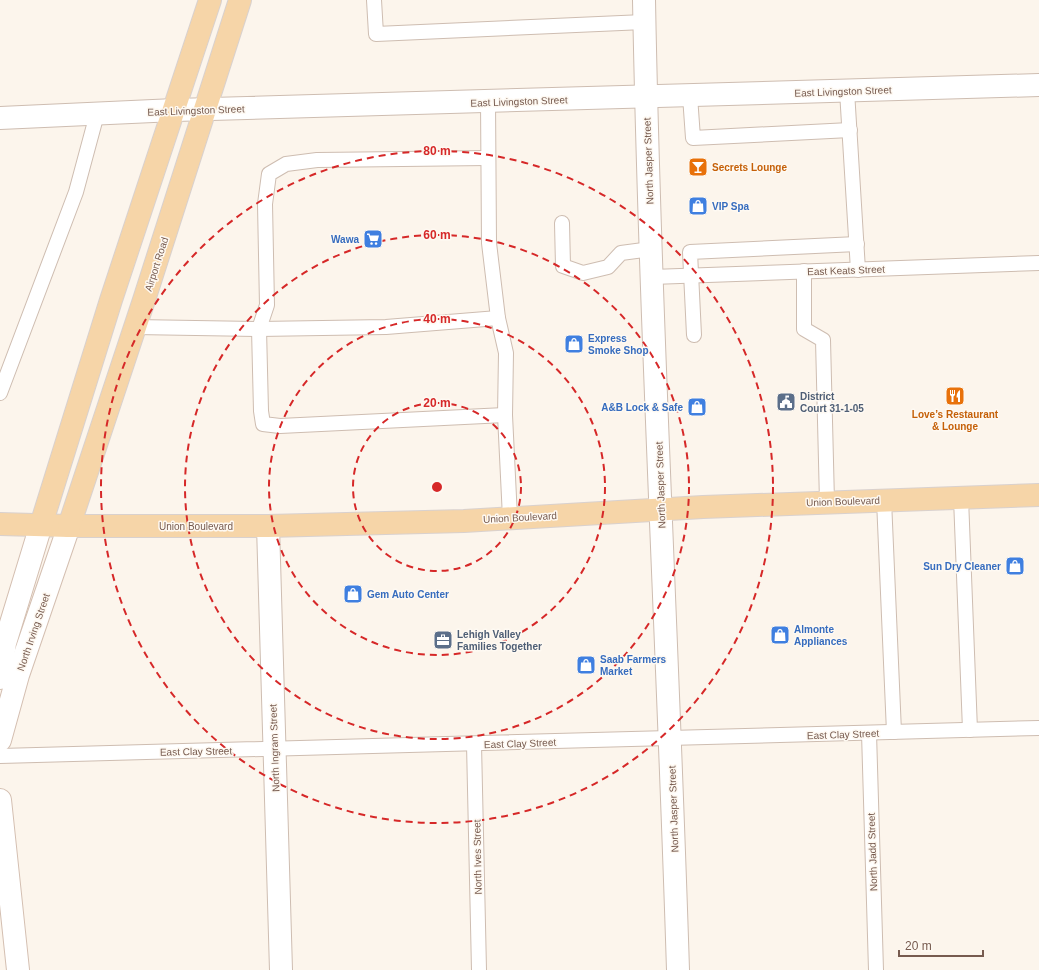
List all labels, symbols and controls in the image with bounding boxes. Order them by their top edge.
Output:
street label: East Livingston Street [794,84,892,99]
street label: East Livingston Street [470,94,568,109]
street label: East Livingston Street [147,103,245,118]
street label: North Jasper Street [641,117,656,205]
text: 80 m [423,144,451,158]
bar icon: Secrets Lounge [687,156,709,178]
place label: Secrets Lounge [712,162,787,173]
shop icon: VIP Spa [687,195,709,217]
place label: VIP Spa [712,201,749,212]
supermarket icon: Wawa [362,228,384,250]
text: 60 m [423,228,451,242]
place label: Wawa [331,234,359,245]
street label: Airport Road [143,236,170,293]
street label: East Keats Street [807,264,885,277]
text: 40 m [423,312,451,326]
shop icon: Express Smoke Shop [563,333,585,355]
place label: Express Smoke Shop [588,333,649,356]
restaurant icon: Love’s Restaurant & Lounge [944,385,966,407]
public building icon: District Court 31-1-05 [775,391,797,413]
place label: District Court 31-1-05 [800,391,864,414]
text: 20 m [423,396,451,410]
shop icon: A&B Lock & Safe [686,396,708,418]
place label: A&B Lock & Safe [601,402,683,413]
place label: Love’s Restaurant & Lounge [912,409,999,432]
street label: North Jasper Street [653,441,668,529]
centre of rings [430,480,444,494]
street label: Union Boulevard [806,495,880,508]
street label: Union Boulevard [483,510,557,525]
street label: Union Boulevard [159,521,233,532]
shop icon: Sun Dry Cleaner [1004,555,1026,577]
place label: Sun Dry Cleaner [923,561,1001,572]
shop icon: Gem Auto Center [342,583,364,605]
place label: Gem Auto Center [367,589,449,600]
street label: North Irving Street [15,592,52,672]
shop icon: Almonte Appliances [769,624,791,646]
place label: Almonte Appliances [794,624,848,647]
office icon: Lehigh Valley Families Together [432,629,454,651]
place label: Lehigh Valley Families Together [457,629,542,652]
shop icon: Saab Farmers Market [575,654,597,676]
place label: Saab Farmers Market [600,654,667,677]
street label: North Ingram Street [267,704,282,792]
street label: East Clay Street [807,728,880,741]
street label: East Clay Street [484,737,557,750]
street label: East Clay Street [160,745,232,758]
street label: North Jasper Street [666,765,681,853]
street label: North Jadd Street [866,812,879,891]
street label: North Ives Street [471,819,484,895]
scale bar [899,932,983,958]
text: 20 m [905,939,932,953]

